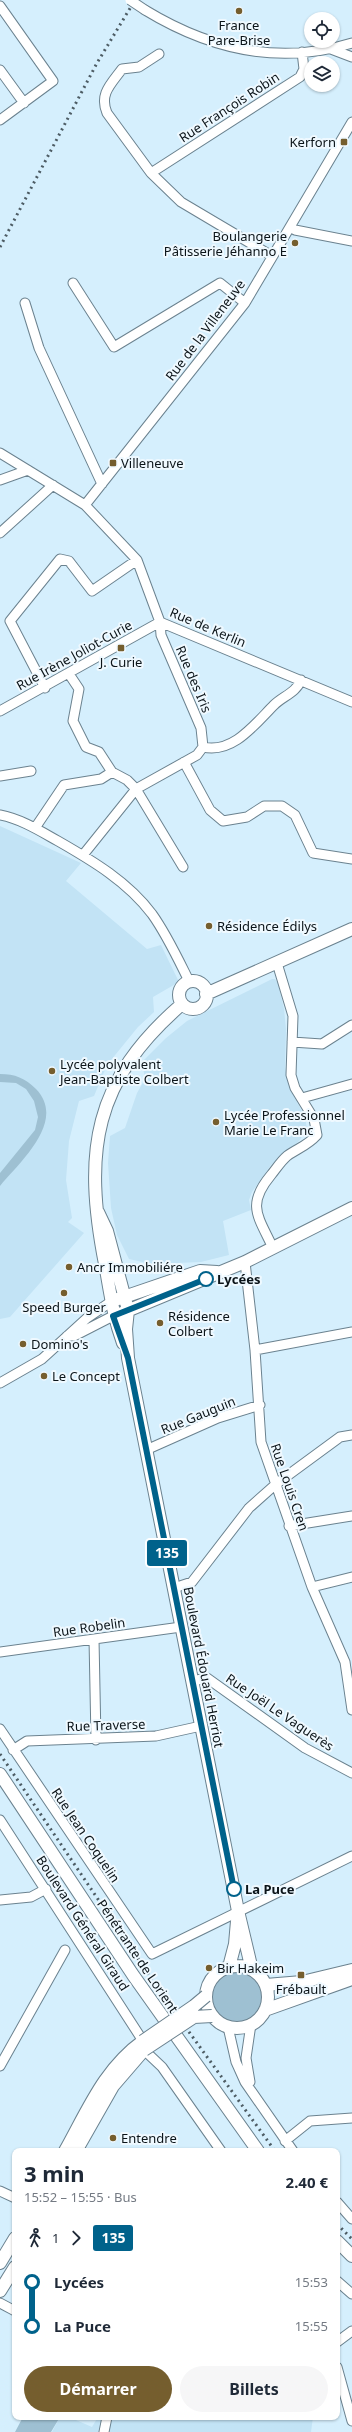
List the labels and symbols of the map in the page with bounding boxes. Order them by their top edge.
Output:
marker: France Pare-Brise [234,6,244,16]
place label: France Pare-Brise [208,16,270,49]
street label: Rue François Robin [175,68,283,146]
place label: Kerforn [290,133,336,151]
marker: Kerforn [339,137,349,147]
place label: Boulangerie Pâtisserie Jéhanno E [164,227,287,260]
marker: Boulangerie Pâtisserie Jéhanno E [290,238,300,248]
street label: Rue de la Villeneuve [161,276,249,384]
place label: Villeneuve [121,454,184,472]
marker: Villeneuve [108,458,118,468]
street label: Rue de Kerlin [167,603,249,651]
street label: Rue Irène Joliot-Curie [13,616,135,694]
marker: J. Curie [116,643,126,653]
street label: Rue des Iris [172,643,216,715]
place label: J. Curie [98,653,142,671]
place label: Résidence Édilys [217,917,317,935]
marker: Résidence Édilys [204,921,214,931]
place label: Lycée polyvalent Jean-Baptiste Colbert [58,1055,189,1088]
marker: Lycée polyvalent Jean-Baptiste Colbert [47,1066,57,1076]
place label: Lycée Professionnel Marie Le Franc [224,1106,345,1139]
marker: Lycée Professionnel Marie Le Franc [211,1117,221,1127]
place label: Ancr Immobiliére [77,1258,183,1276]
marker: Ancr Immobiliére [64,1262,74,1272]
place label: Lycées [217,1270,260,1288]
marker: Lycées [198,1271,214,1287]
marker: Speed Burger [59,1288,69,1298]
place label: Speed Burger [22,1298,106,1316]
place label: Résidence Colbert [168,1307,230,1340]
marker: Résidence Colbert [155,1318,165,1328]
place label: Domino's [31,1335,88,1353]
marker: Domino's [18,1339,28,1349]
place label: Le Concept [52,1367,120,1385]
marker: Le Concept [39,1371,49,1381]
street label: Rue Gauguin [158,1392,238,1438]
street label: Rue Louis Cren [267,1441,313,1533]
line badge: 135 [144,1540,190,1566]
street label: Boulevard Édouard Herriot [180,1585,229,1749]
street label: Rue Robelin [52,1613,126,1641]
street label: Rue Joël Le Vaguerès [222,1669,338,1755]
street label: Rue Traverse [66,1715,146,1735]
street label: Rue Jean Coquelin [48,1784,124,1886]
street label: Boulevard Général Giraud [33,1852,133,1994]
place label: La Puce [245,1880,295,1898]
marker: La Puce [226,1881,242,1897]
street label: Pénétrante de Lorient [93,1896,183,2017]
place label: Bir Hakeim [217,1959,284,1977]
marker: Bir Hakeim [204,1963,214,1973]
marker: Frébault [296,1970,306,1980]
place label: Frébault [276,1980,327,1998]
place label: Entendre [121,2129,177,2147]
marker: Entendre [108,2133,118,2143]

